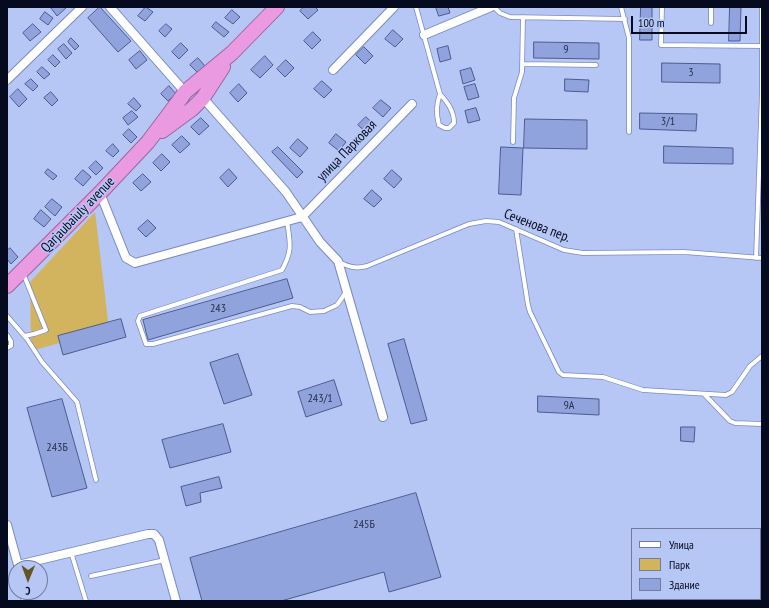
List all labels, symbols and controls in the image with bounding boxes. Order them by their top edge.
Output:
scale bar [633,8,749,34]
text: 100 m [638,15,665,30]
house number: 9 [563,43,569,57]
house number: 3 [688,66,694,80]
house number: 3/1 [661,115,675,129]
street label: улица Парковая [314,117,380,185]
street label: Qarjaubaiuly avenue [38,174,118,256]
street label: Сеченова пер. [501,206,573,246]
house number: 243 [210,302,226,316]
house number: 243/1 [307,392,333,406]
house number: 9А [563,399,575,413]
house number: 243Б [46,441,68,455]
house number: 245Б [353,518,375,532]
legend [631,528,761,600]
text: Улица [669,537,694,552]
text: Парк [669,557,690,572]
north arrow [8,560,48,600]
text: Здание [669,577,700,592]
text: С [25,584,30,598]

